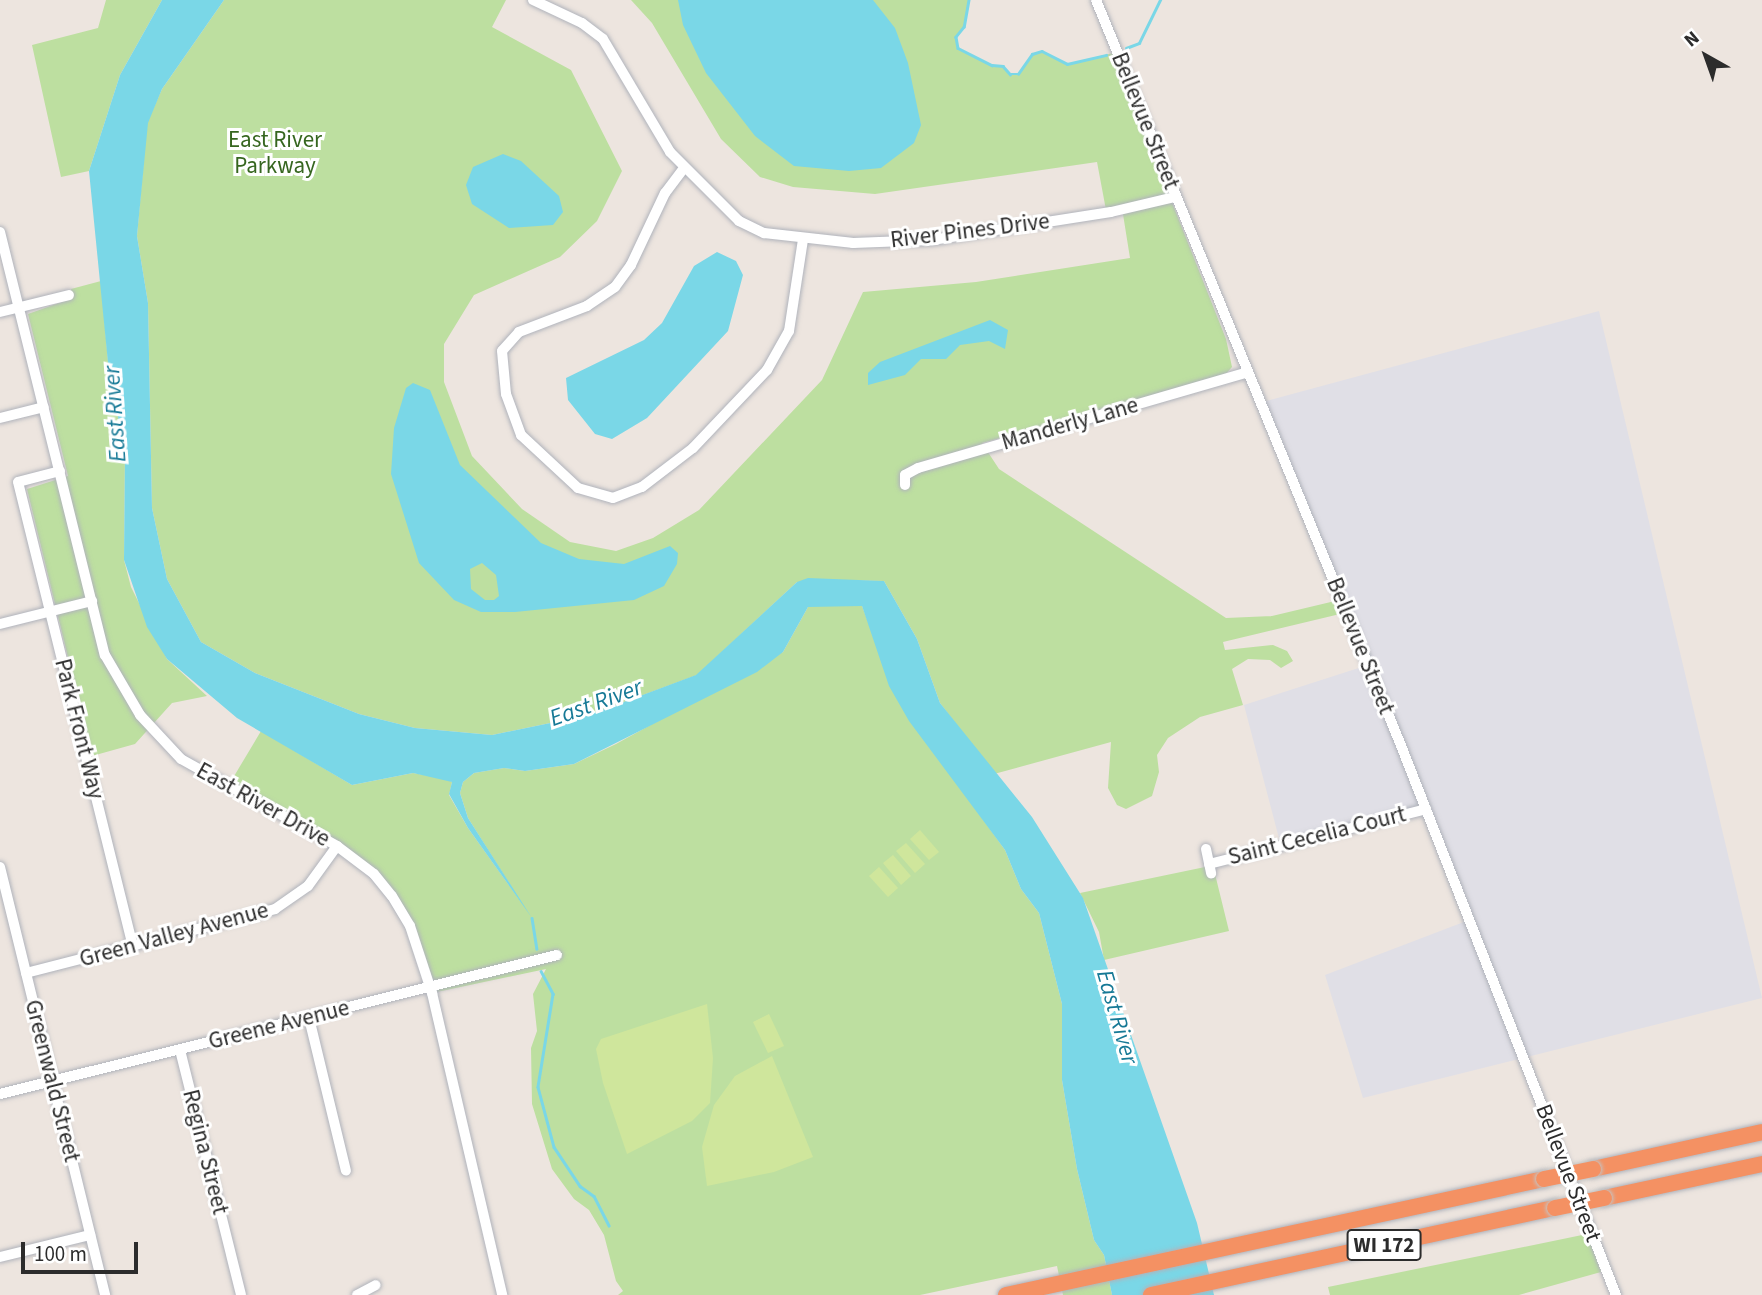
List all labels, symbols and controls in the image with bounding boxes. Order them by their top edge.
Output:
north arrow [1671,21,1741,91]
text: N [1679,25,1706,54]
street label: Bellevue Street [1105,49,1185,193]
park label: East River Parkway [228,126,322,180]
street label: River Pines Drive [889,208,1051,254]
water label: East River [97,365,133,463]
street label: Manderly Lane [998,391,1142,457]
street label: Bellevue Street [1320,574,1400,718]
street label: Park Front Way [48,656,110,802]
water label: East River [546,673,646,733]
street label: East River Drive [191,757,335,853]
street label: Saint Cecelia Court [1225,801,1409,871]
street label: Green Valley Avenue [77,897,271,973]
water label: East River [1090,967,1144,1067]
street label: Greene Avenue [206,994,352,1056]
street label: Greenwald Street [19,997,85,1165]
street label: Regina Street [176,1087,234,1217]
street label: Bellevue Street [1529,1100,1607,1246]
scale bar [24,1228,142,1272]
road number: WI 172 [1346,1228,1422,1262]
text: 100 m [34,1239,87,1269]

